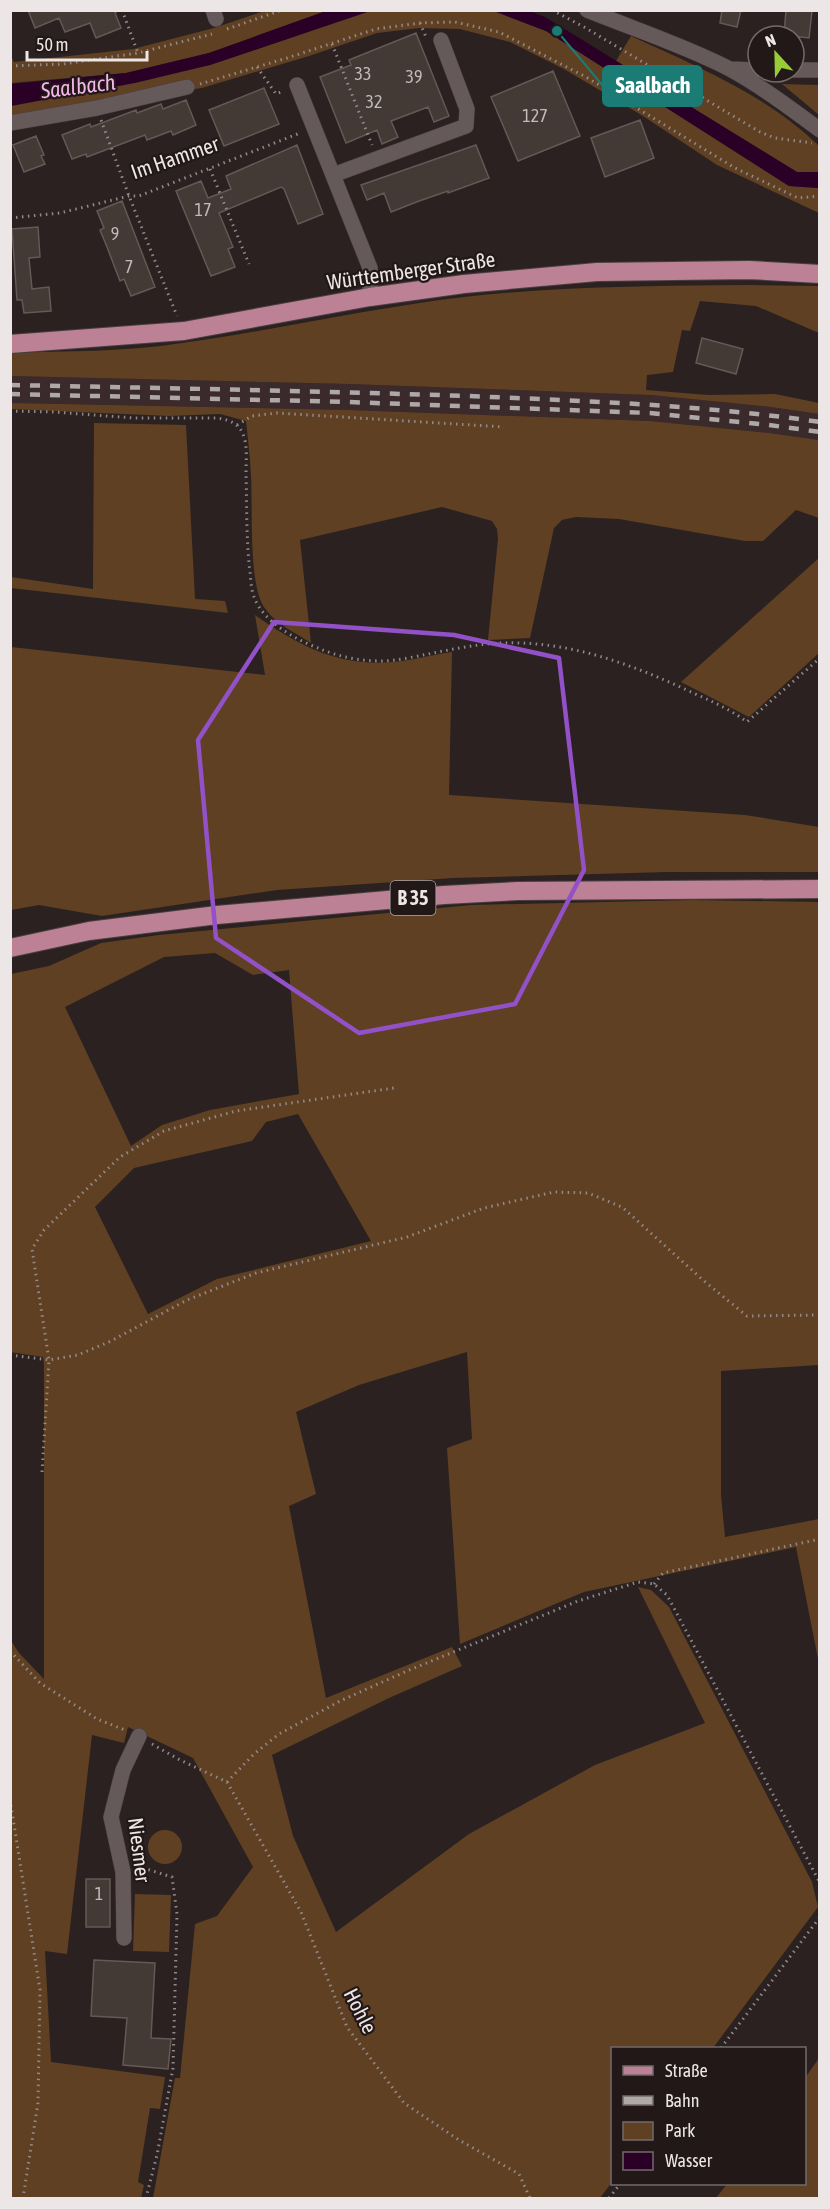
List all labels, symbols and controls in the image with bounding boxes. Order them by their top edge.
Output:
scale bar [27,24,147,62]
north arrow [746,24,806,84]
text: N [763,30,778,50]
text: 50 m [36,34,68,55]
house number: 33 [355,63,371,84]
house number: 39 [406,66,422,87]
callout: Saalbach [603,66,702,106]
water label: Saalbach [38,68,117,104]
text: Saalbach [616,72,691,98]
house number: 32 [366,91,382,112]
house number: 127 [522,105,548,126]
street label: Im Hammer [128,131,222,183]
house number: 17 [195,199,211,220]
house number: 9 [111,223,119,244]
street label: Württemberger Straße [325,246,497,294]
house number: 7 [125,256,133,277]
road number: B 35 [390,881,436,915]
street label: Niesmer [124,1816,156,1884]
house number: 1 [95,1883,103,1904]
street label: Hohle [339,1984,382,2037]
legend [611,2047,806,2185]
text: Straße [665,2060,708,2081]
text: Bahn [665,2090,699,2111]
text: Park [665,2120,695,2141]
text: Wasser [665,2150,713,2171]

